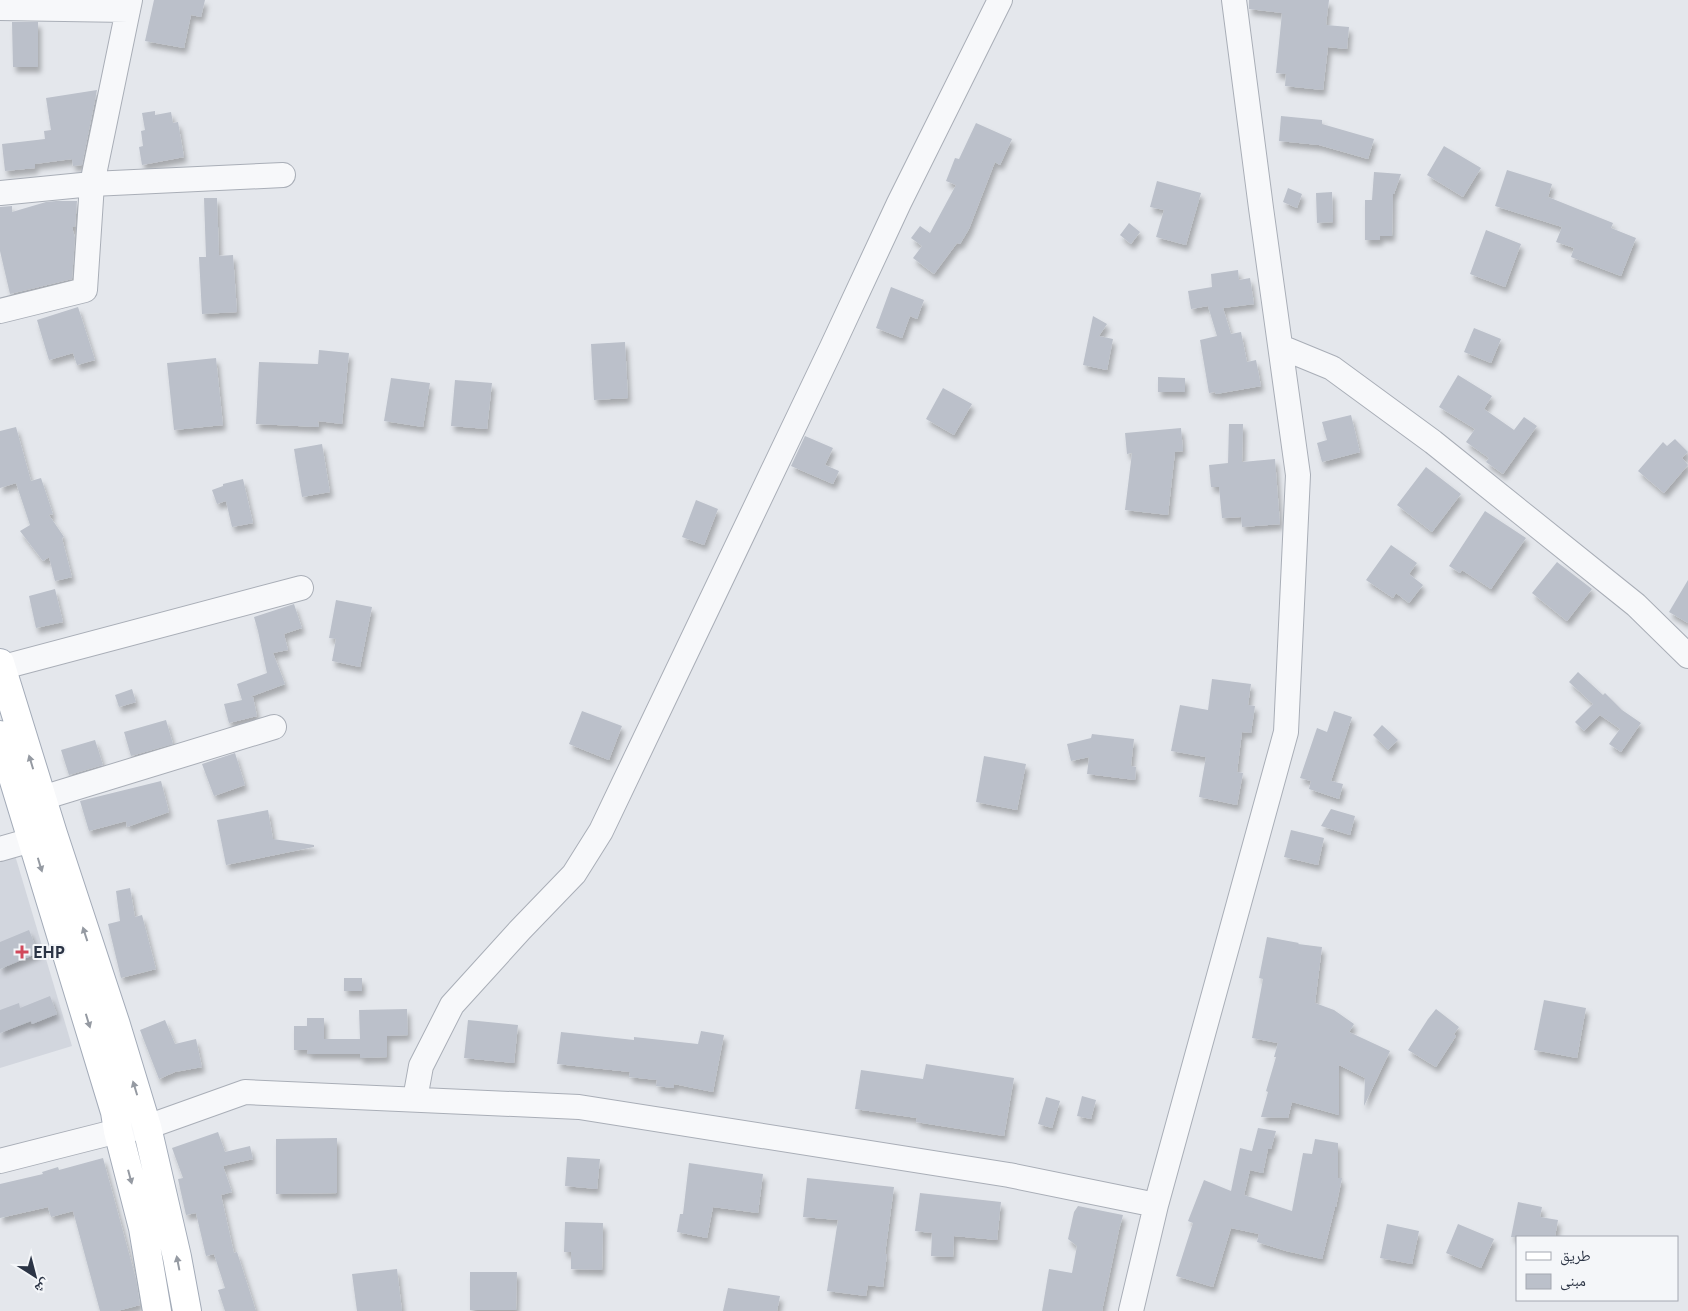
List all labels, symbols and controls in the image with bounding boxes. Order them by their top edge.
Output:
one-way arrow [26,755,34,770]
one-way arrow [36,858,44,873]
one-way arrow [81,926,89,941]
place label: EHP [33,944,65,962]
marker: EHP [15,945,29,959]
one-way arrow [84,1013,92,1028]
one-way arrow [131,1081,138,1096]
one-way arrow [127,1170,135,1185]
legend [1516,1236,1678,1301]
text: طريق [1560,1249,1591,1266]
north arrow [10,1251,60,1301]
one-way arrow [174,1255,182,1271]
text: مبنى [1560,1274,1586,1291]
text: ش [31,1275,52,1296]

